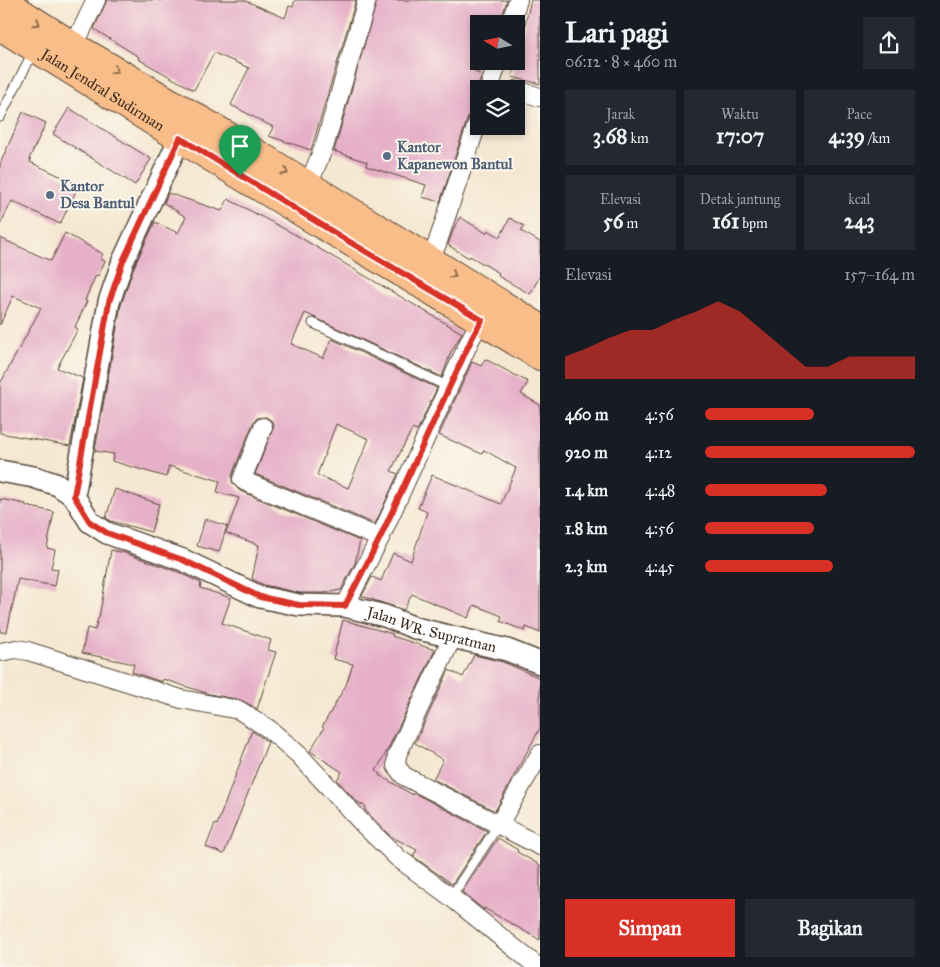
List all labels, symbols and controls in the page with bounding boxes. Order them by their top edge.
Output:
north arrow [470,15,525,70]
map controls [470,15,525,135]
text: Lari pagi [565,15,668,50]
one-way arrow [31,17,41,26]
button: share [863,17,915,69]
street label: Jalan Jendral Sudirman [36,44,168,135]
text: 06:12 · 8 × 460 m [565,52,677,71]
one-way arrow [110,64,119,74]
button: layers [470,80,525,135]
text: Jarak [606,106,635,123]
text: Waktu [721,106,759,123]
text: Pace [847,106,872,123]
text: 3.68 [593,123,627,149]
text: 17:07 [716,123,764,149]
text: 4:39 [828,123,865,149]
pin [219,125,261,176]
text: km [627,130,649,147]
text: /km [865,130,890,147]
icon: arrive [226,132,254,160]
place label: Kantor Kapanewon Bantul [397,138,514,174]
marker: Kantor Kapanewon Bantul [381,150,393,162]
one-way arrow [279,165,288,175]
place label: Kantor Desa Bantul [60,177,136,212]
marker: Kantor Desa Bantul [44,189,56,201]
text: Elevasi [600,191,641,208]
text: Detak jantung [700,191,780,208]
text: kcal [848,191,870,208]
text: 56 [603,208,624,234]
text: 161 [712,208,739,234]
text: 243 [844,208,875,234]
text: m [624,215,638,232]
text: bpm [739,215,768,232]
text: Elevasi [565,265,612,284]
text: 157–164 m [844,265,915,284]
one-way arrow [448,268,457,278]
text: 460 m [565,405,608,424]
text: 4:56 [645,405,674,424]
text: 920 m [565,443,608,462]
text: 4:12 [645,443,672,462]
text: 1.4 km [565,481,608,500]
text: 4:48 [645,481,675,500]
text: 1.8 km [565,519,607,538]
text: 4:56 [645,519,674,538]
text: 2.3 km [565,557,607,576]
text: 4:45 [645,557,674,576]
street label: Jalan WR. Supratman [363,602,498,656]
button: Simpan [565,899,735,957]
button: Bagikan [745,899,915,957]

